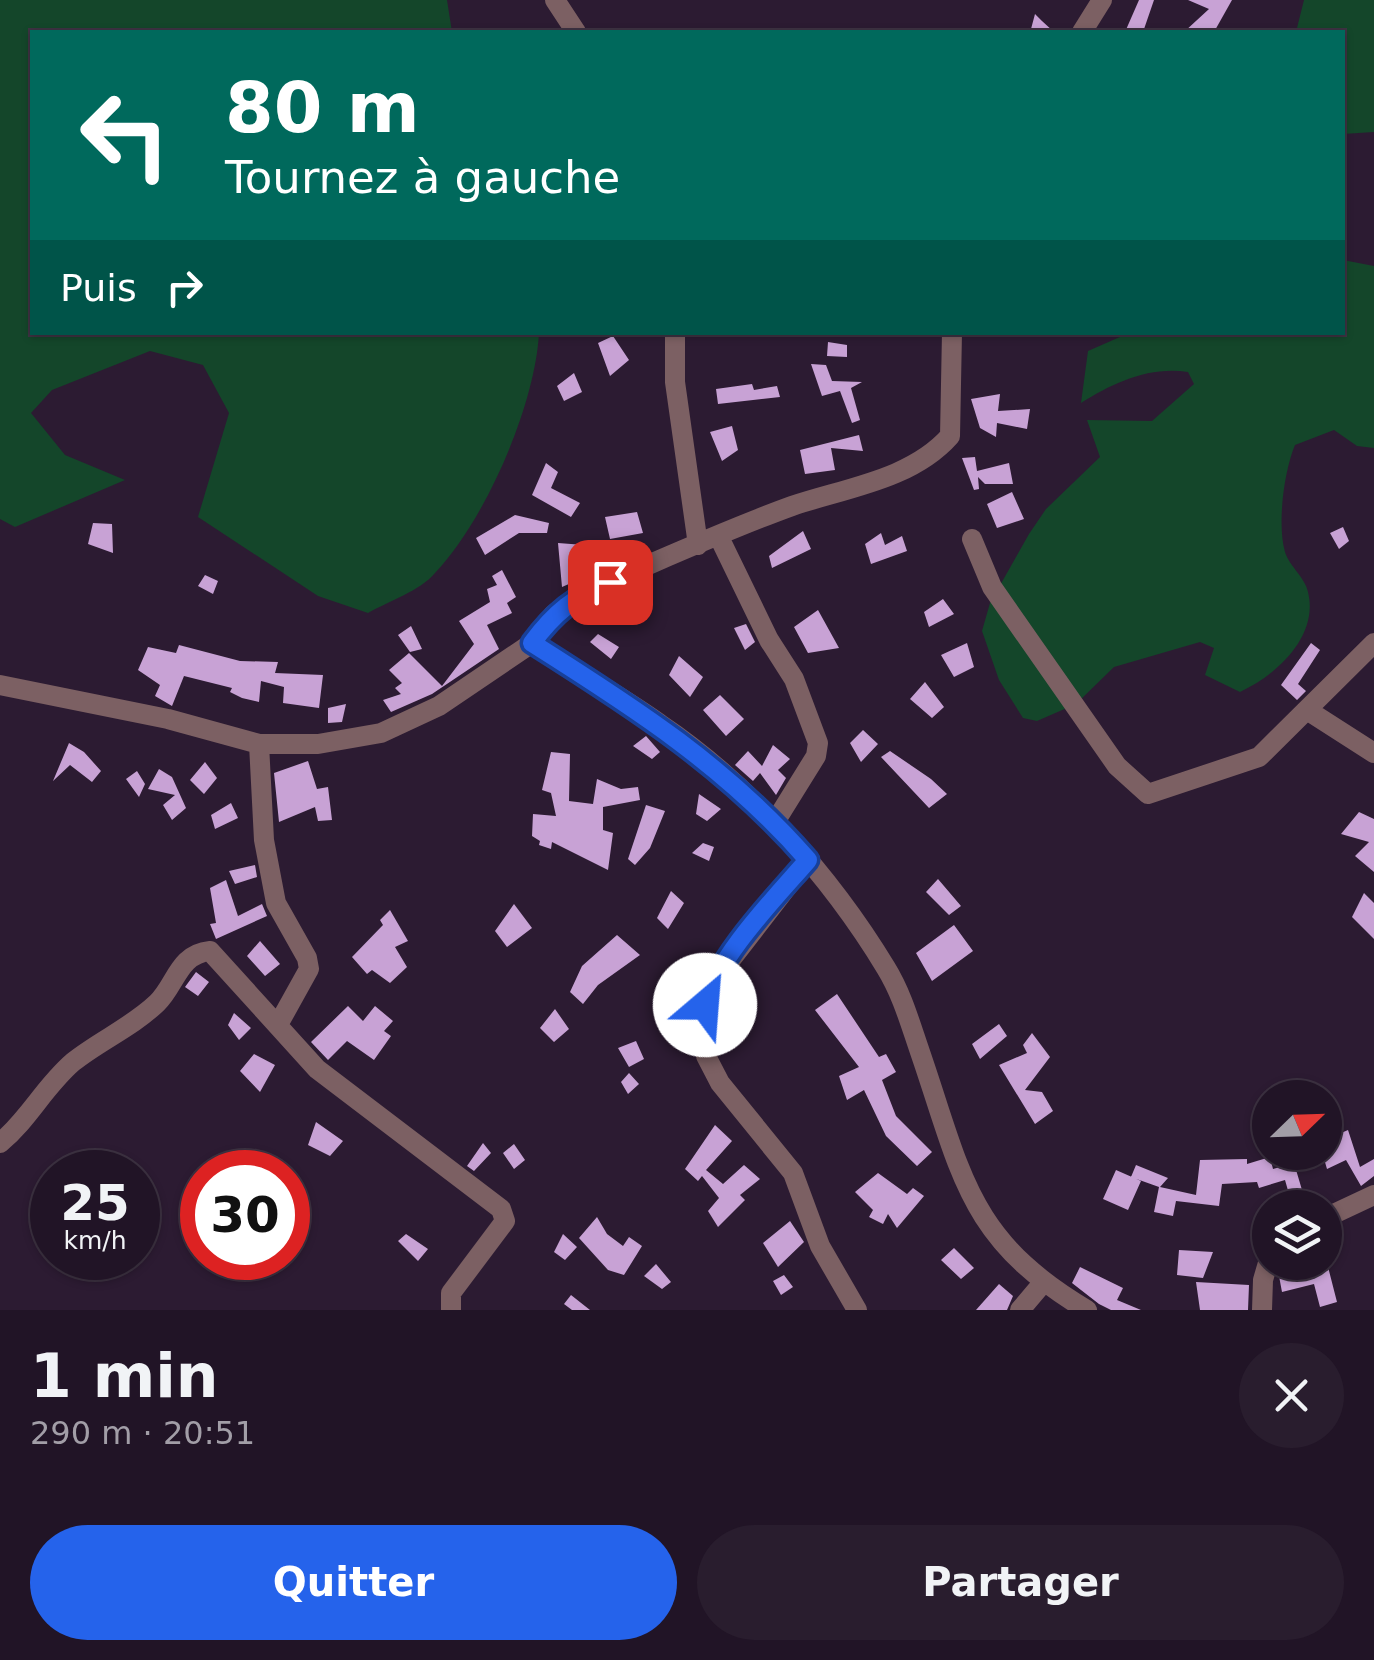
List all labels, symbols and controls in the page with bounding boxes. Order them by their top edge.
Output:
text: 80 m [225,67,420,149]
icon: left [60,70,190,200]
text: Tournez à gauche [225,151,620,204]
icon: right [157,260,212,315]
text: Puis [60,266,137,310]
pin [568,540,653,625]
icon: arrive [583,555,638,610]
position arrow [653,953,757,1057]
north arrow [1252,1080,1342,1170]
map controls [1252,1080,1342,1280]
speed limit sign: 30 [180,1150,310,1280]
text: 25 [60,1174,130,1232]
button: layers [1252,1190,1342,1280]
text: km/h [63,1226,127,1255]
text: 1 min [30,1341,218,1411]
button: close [1239,1343,1344,1448]
text: 290 m · 20:51 [30,1414,255,1452]
button: Quitter [30,1525,677,1640]
button: Partager [697,1525,1344,1640]

